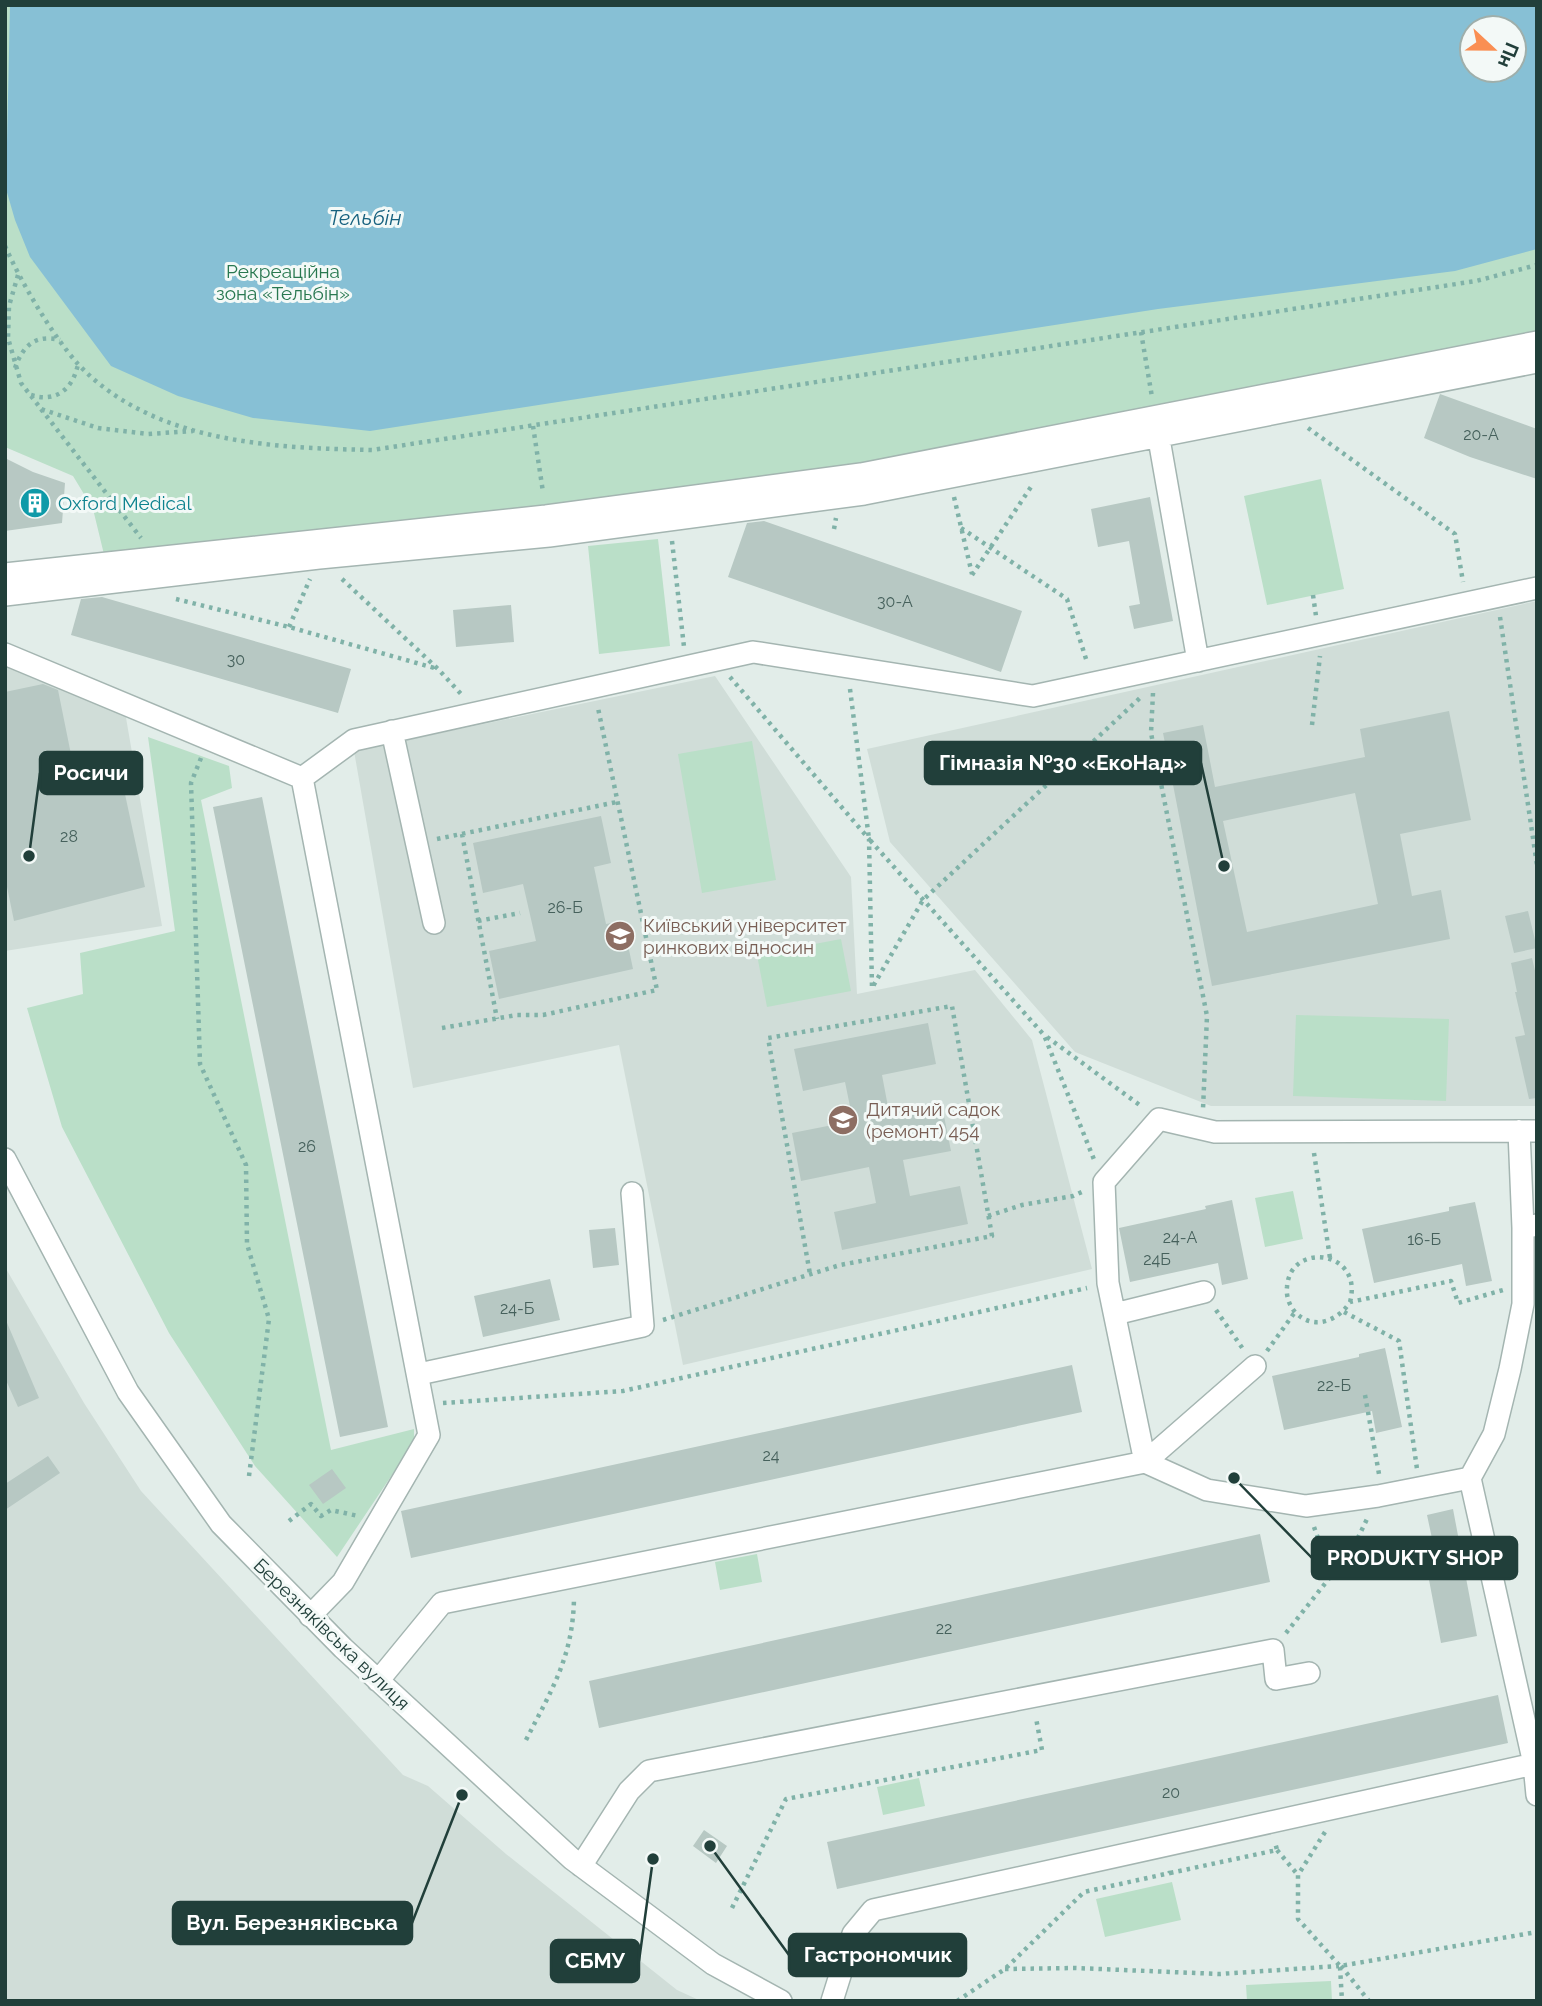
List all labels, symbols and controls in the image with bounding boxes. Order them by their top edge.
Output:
north arrow [1458,14,1528,84]
text: Пн [1494,40,1524,71]
water label: Тельбін [329,205,401,230]
park label: Рекреаційна зона «Тельбін» [216,260,350,304]
house number: 20-А [1463,425,1499,444]
building icon: Oxford Medical [18,486,52,520]
place label: Oxford Medical [58,492,192,514]
house number: 30-А [877,592,913,611]
house number: 30 [227,650,245,669]
callout: Гімназія №30 «ЕкоНад» [925,742,1201,784]
text: Гімназія №30 «ЕкоНад» [939,750,1187,775]
callout: Росичи [40,752,142,794]
text: Росичи [54,760,128,785]
house number: 28 [60,827,78,846]
house number: 26-Б [547,898,583,917]
place label: Київський університет ринкових відносин [643,914,847,958]
school or university icon: Київський університет ринкових відносин [603,919,637,953]
place label: Дитячий садок (ремонт) 454 [866,1098,1001,1142]
school or university icon: Дитячий садок (ремонт) 454 [826,1103,860,1137]
house number: 26 [298,1137,316,1156]
house number: 24-А [1163,1228,1197,1247]
house number: 16-Б [1407,1230,1441,1249]
house number: 24Б [1143,1250,1171,1269]
house number: 24-Б [500,1299,534,1318]
house number: 22-Б [1317,1376,1351,1395]
house number: 24 [762,1446,780,1465]
callout: PRODUKTY SHOP [1312,1537,1517,1579]
text: PRODUKTY SHOP [1327,1545,1503,1570]
street label: Березняківська вулиця [249,1554,415,1714]
house number: 22 [936,1619,952,1638]
house number: 20 [1162,1783,1180,1802]
callout: Вул. Березняківська [173,1902,412,1944]
text: Вул. Березняківська [186,1910,398,1935]
callout: Гастрономчик [789,1934,966,1976]
callout: СБМУ [551,1940,639,1982]
text: Гастрономчик [804,1942,952,1967]
text: СБМУ [565,1948,626,1973]

